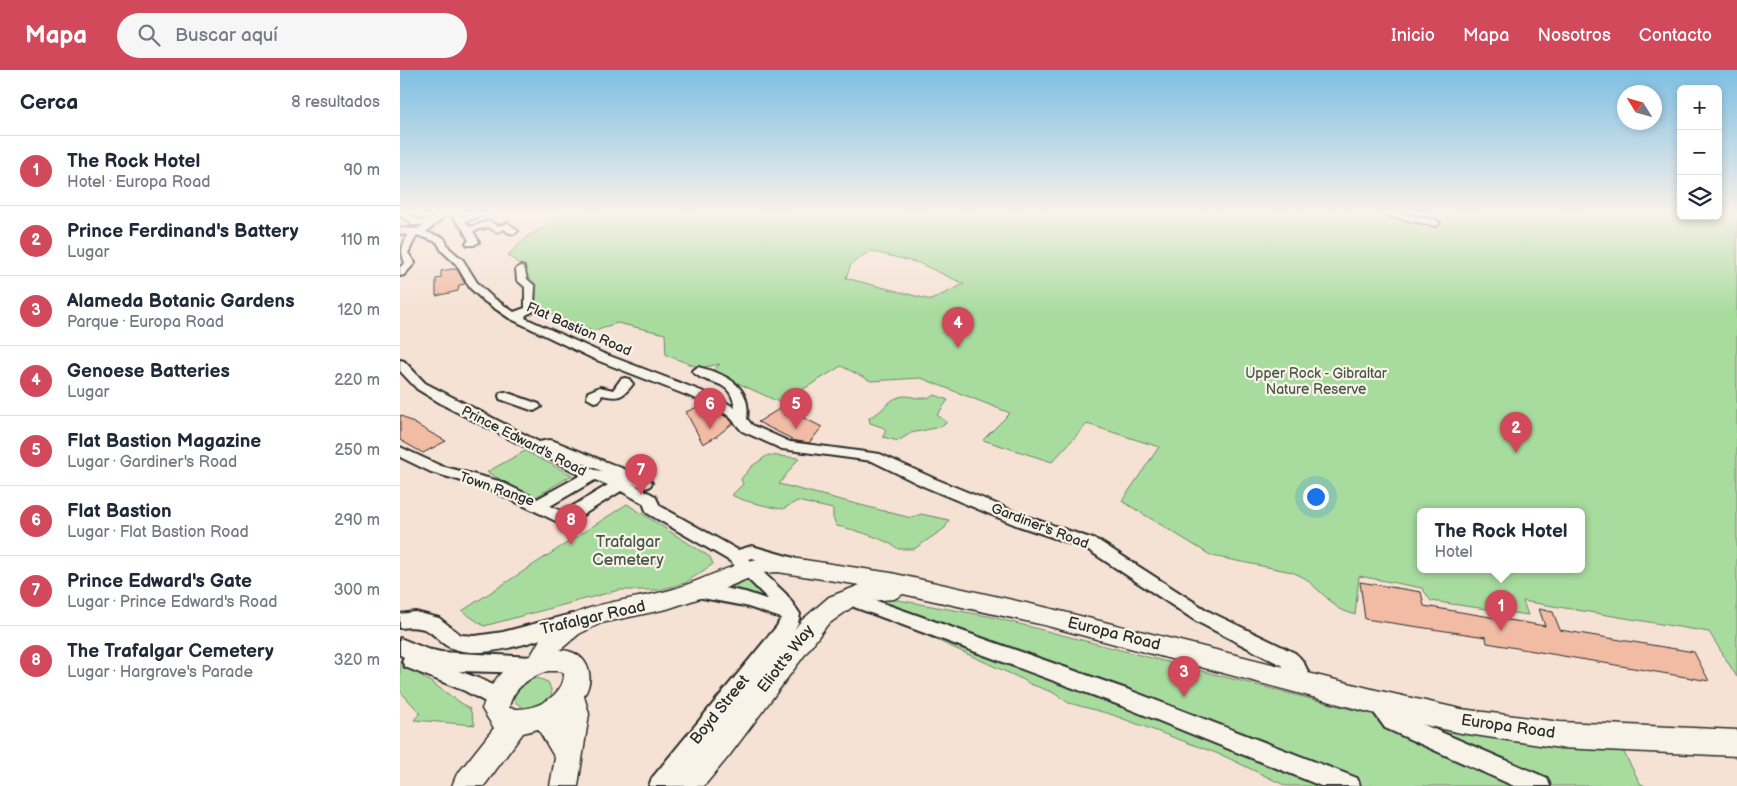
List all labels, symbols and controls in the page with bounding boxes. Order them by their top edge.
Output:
search box [117,13,467,58]
text: Mapa [25,21,87,50]
icon: search [135,21,163,49]
text: Buscar aquí [175,24,278,47]
text: Inicio [1391,25,1435,46]
text: Mapa [1463,25,1509,46]
text: Nosotros [1537,25,1611,46]
text: Contacto [1639,25,1712,46]
north arrow [1617,85,1662,130]
map controls [1677,85,1722,220]
button: + [1677,85,1722,130]
text: Cerca [20,90,78,115]
text: 8 resultados [291,93,380,112]
button: − [1677,130,1722,175]
text: The Rock Hotel [67,150,200,173]
text: 1 [33,161,39,180]
text: 90 m [344,161,380,180]
text: Hotel · Europa Road [67,173,210,192]
button: layers [1677,175,1722,220]
text: Prince Ferdinand's Battery [67,220,298,243]
text: 2 [31,231,41,250]
text: 110 m [341,231,380,250]
text: Lugar [67,243,109,262]
text: Alameda Botanic Gardens [67,290,295,313]
street label: Flat Bastion Road [524,298,634,360]
text: 3 [31,301,41,320]
text: 120 m [337,301,380,320]
pin: 4 [942,307,974,348]
text: Parque · Europa Road [67,313,224,332]
text: Genoese Batteries [67,360,230,383]
park label: Upper Rock - Gibraltar Nature Reserve [1245,365,1388,398]
text: 4 [31,371,41,390]
text: 220 m [334,371,380,390]
text: Lugar [67,383,109,402]
pin: 6 [694,388,726,429]
pin: 5 [780,388,812,429]
street label: Prince Edward's Road [459,402,589,480]
pin: 2 [1500,412,1532,453]
text: Flat Bastion Magazine [67,430,261,453]
text: 5 [31,441,41,460]
text: 250 m [334,441,380,460]
text: Lugar · Gardiner's Road [67,453,237,472]
pin: 7 [625,454,657,495]
street label: Town Range [457,468,537,510]
your location [1303,484,1329,510]
text: Flat Bastion [67,500,172,523]
street label: Gardiner's Road [989,500,1091,552]
pin: 8 [555,504,587,545]
popup [1417,508,1585,573]
text: 6 [31,511,41,530]
text: 290 m [334,511,380,530]
text: The Rock Hotel [1434,520,1568,543]
text: Lugar · Flat Bastion Road [67,523,249,542]
park label: Trafalgar Cemetery [592,533,664,570]
text: Hotel [1434,543,1472,562]
text: Prince Edward's Gate [67,570,252,593]
text: 7 [32,581,40,600]
text: 300 m [334,581,380,600]
pin: 1 [1485,590,1517,631]
text: Lugar · Prince Edward's Road [67,593,277,612]
street label: Trafalgar Road [539,597,647,639]
street label: Europa Road [1066,613,1162,655]
street label: Eliott's Way [754,621,819,697]
text: The Trafalgar Cemetery [67,640,274,663]
text: 8 [31,651,41,670]
text: 320 m [334,651,380,670]
pin: 3 [1168,656,1200,697]
text: Lugar · Hargrave's Parade [67,663,253,682]
street label: Boyd Street [686,671,754,749]
street label: Europa Road [1460,711,1556,743]

